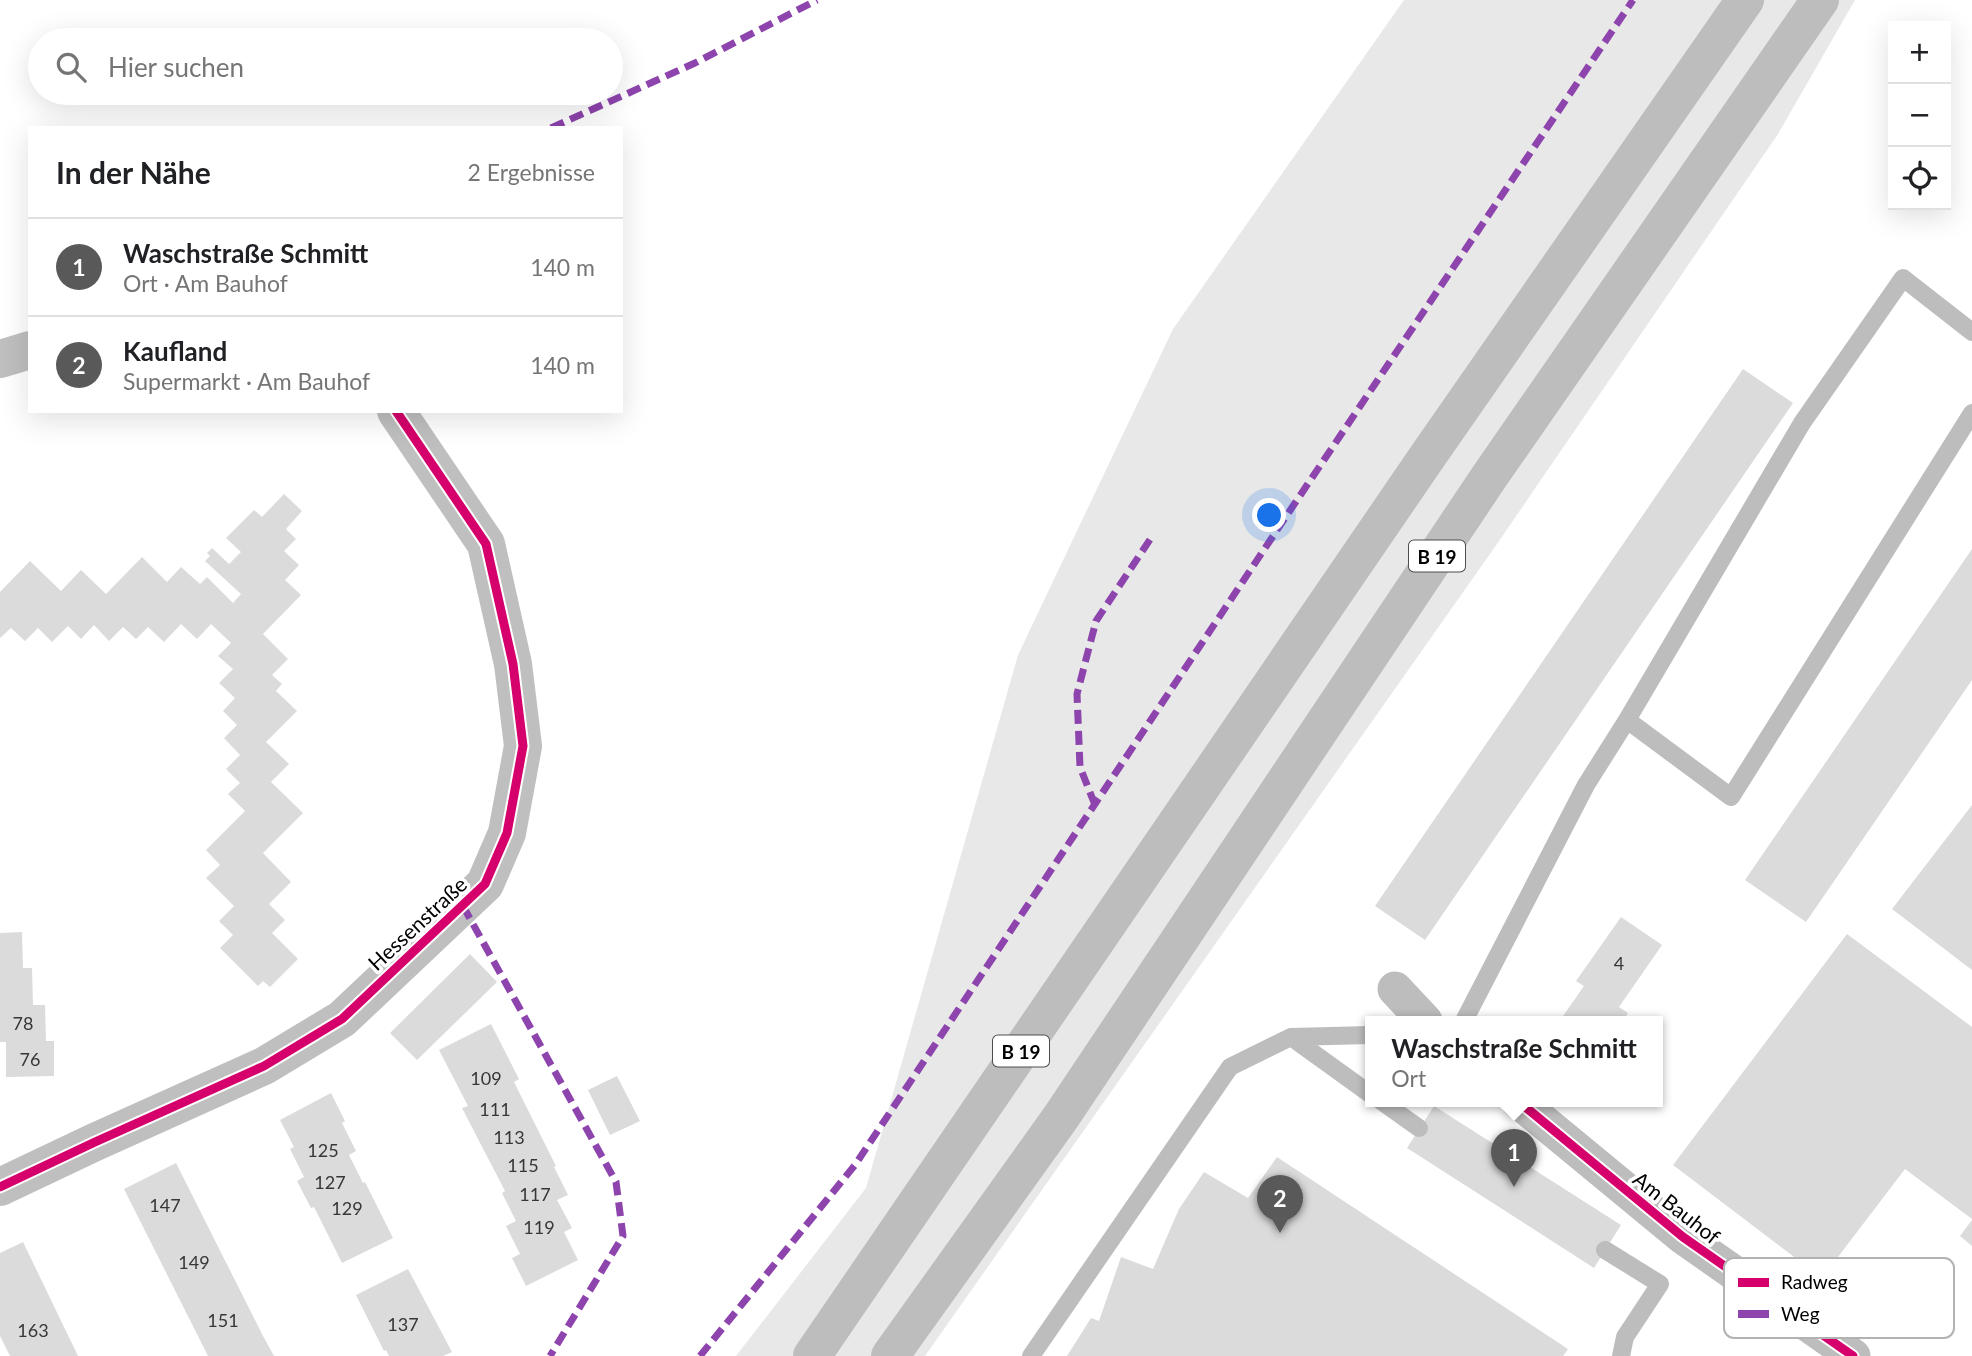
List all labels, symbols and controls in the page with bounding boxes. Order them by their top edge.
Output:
map controls [1888,21,1951,210]
button: + [1888,21,1951,84]
search box [28,28,623,105]
icon: search [52,48,90,86]
text: Hier suchen [108,51,244,83]
button: − [1888,84,1951,147]
button: locate [1888,147,1951,210]
text: In der Nähe [56,154,211,190]
text: 2 Ergebnisse [467,158,595,186]
text: Waschstraße Schmitt [123,237,368,269]
text: 1 [72,253,86,281]
text: 140 m [530,253,595,281]
text: Ort · Am Bauhof [123,269,288,297]
text: Kaufland [123,335,227,367]
text: 2 [72,351,86,379]
text: 140 m [530,351,595,379]
text: Supermarkt · Am Bauhof [123,367,370,395]
your location [1252,498,1286,532]
road number: B 19 [1409,540,1465,572]
street label: Hessenstraße [363,871,471,975]
house number: 4 [1614,952,1624,974]
house number: 78 [13,1012,33,1034]
popup [1365,1016,1663,1107]
text: Waschstraße Schmitt [1391,1032,1637,1064]
road number: B 19 [993,1036,1049,1066]
house number: 76 [20,1048,40,1070]
text: Ort [1391,1064,1426,1092]
house number: 109 [470,1067,502,1089]
house number: 111 [479,1098,511,1120]
house number: 113 [493,1126,525,1148]
pin: 1 [1491,1129,1537,1187]
house number: 125 [307,1139,339,1161]
house number: 115 [507,1154,539,1176]
street label: Am Bauhof [1629,1165,1726,1249]
house number: 127 [314,1171,346,1193]
pin: 2 [1257,1175,1303,1233]
house number: 117 [519,1183,551,1205]
house number: 147 [149,1194,181,1216]
house number: 129 [331,1197,363,1219]
house number: 119 [523,1216,555,1238]
house number: 149 [178,1251,210,1273]
legend [1724,1258,1954,1338]
text: Radweg [1781,1270,1848,1293]
text: Weg [1781,1302,1820,1325]
house number: 151 [207,1309,239,1331]
house number: 137 [387,1313,419,1335]
house number: 163 [17,1319,49,1341]

